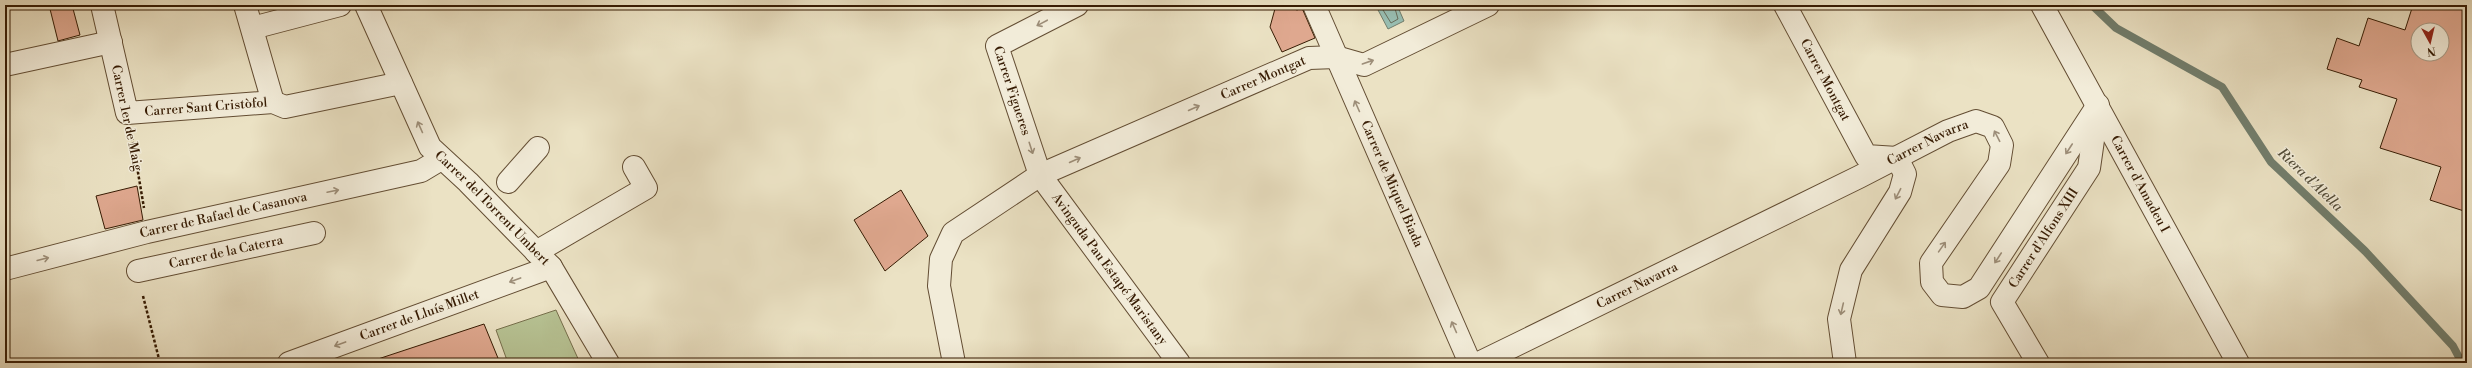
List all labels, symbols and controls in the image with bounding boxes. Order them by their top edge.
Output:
one-way arrow [1036,20,1048,27]
north arrow [2410,22,2450,62]
street label: Carrer Montgat [1797,36,1854,124]
text: N [2426,43,2437,58]
street label: Carrer Figueres [990,44,1034,138]
street label: Carrer Montgat [1218,52,1308,103]
one-way arrow [1362,58,1375,65]
street label: Carrer 1er de Maig [108,64,146,173]
street label: Carrer Sant Cristòfol [144,94,268,120]
one-way arrow [1353,100,1360,112]
one-way arrow [1188,104,1200,111]
street label: Carrer Navarra [1884,116,1971,169]
street label: Carrer de Miquel Biada [1357,118,1427,250]
one-way arrow [416,121,423,133]
one-way arrow [1993,130,2000,142]
street label: Carrer d'Amadeu I [2107,133,2173,235]
one-way arrow [1027,142,1035,154]
one-way arrow [2065,143,2073,155]
water label: Riera d'Alella [2273,144,2347,216]
street label: Carrer del Torrent Umbert [431,147,553,269]
one-way arrow [1069,156,1081,163]
street label: Carrer d'Alfons XIII [2005,185,2082,291]
one-way arrow [326,186,339,194]
one-way arrow [1894,188,1901,200]
street label: Carrer de Rafael de Casanova [138,189,309,242]
street label: Avinguda Pau Estapé Maristany [1048,189,1171,349]
street label: Carrer de la Caterra [167,232,285,272]
one-way arrow [1938,242,1946,253]
one-way arrow [1994,252,2002,263]
one-way arrow [36,255,49,262]
street label: Carrer Navarra [1594,259,1681,312]
one-way arrow [508,277,521,284]
street label: Carrer de Lluís Millet [358,286,482,344]
one-way arrow [1837,302,1845,315]
one-way arrow [1450,322,1458,334]
one-way arrow [334,341,346,349]

